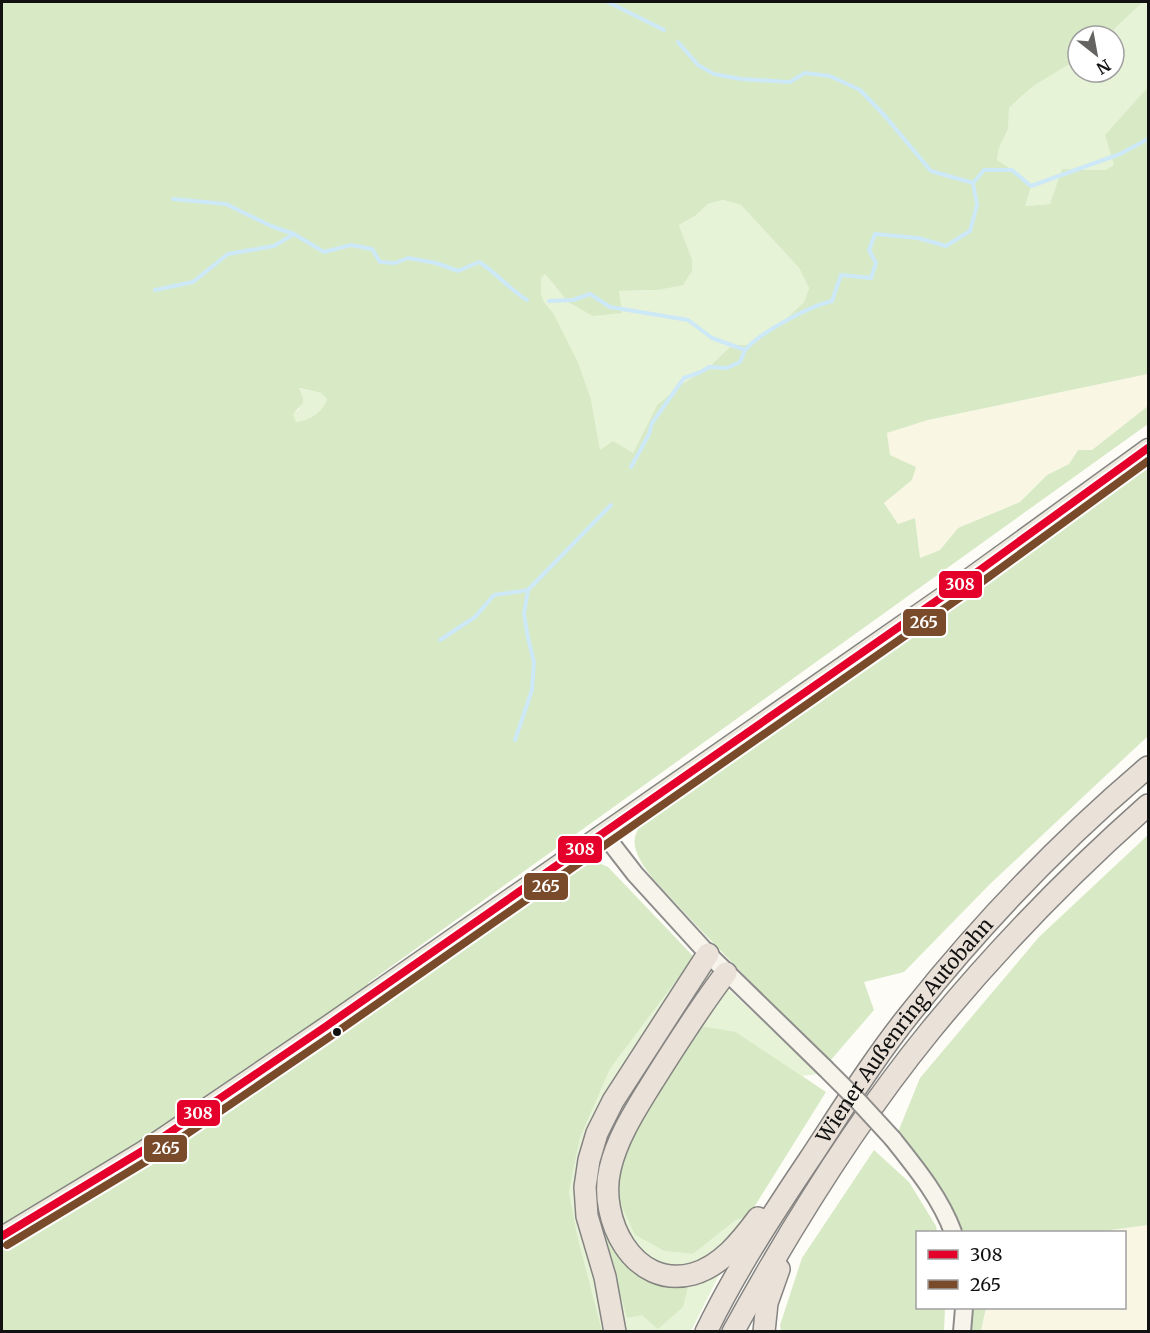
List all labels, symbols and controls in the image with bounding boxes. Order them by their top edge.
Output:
north arrow [1066,24,1126,84]
text: N [1093,55,1114,79]
line badge: 308 [938,570,983,599]
text: 308 [945,574,975,594]
line badge: 265 [902,608,947,637]
text: 265 [910,612,938,632]
line badge: 308 [557,835,603,864]
text: 308 [565,839,595,859]
line badge: 265 [523,872,569,901]
text: 265 [532,876,560,896]
street label: Wiener Außenring Autobahn [810,912,998,1148]
unlabelled marker [331,1026,343,1038]
line badge: 308 [176,1099,221,1127]
text: 308 [183,1103,213,1123]
line badge: 265 [143,1134,188,1163]
text: 265 [152,1138,180,1158]
legend [916,1231,1126,1309]
text: 308 [970,1243,1002,1266]
text: 265 [970,1273,1001,1296]

